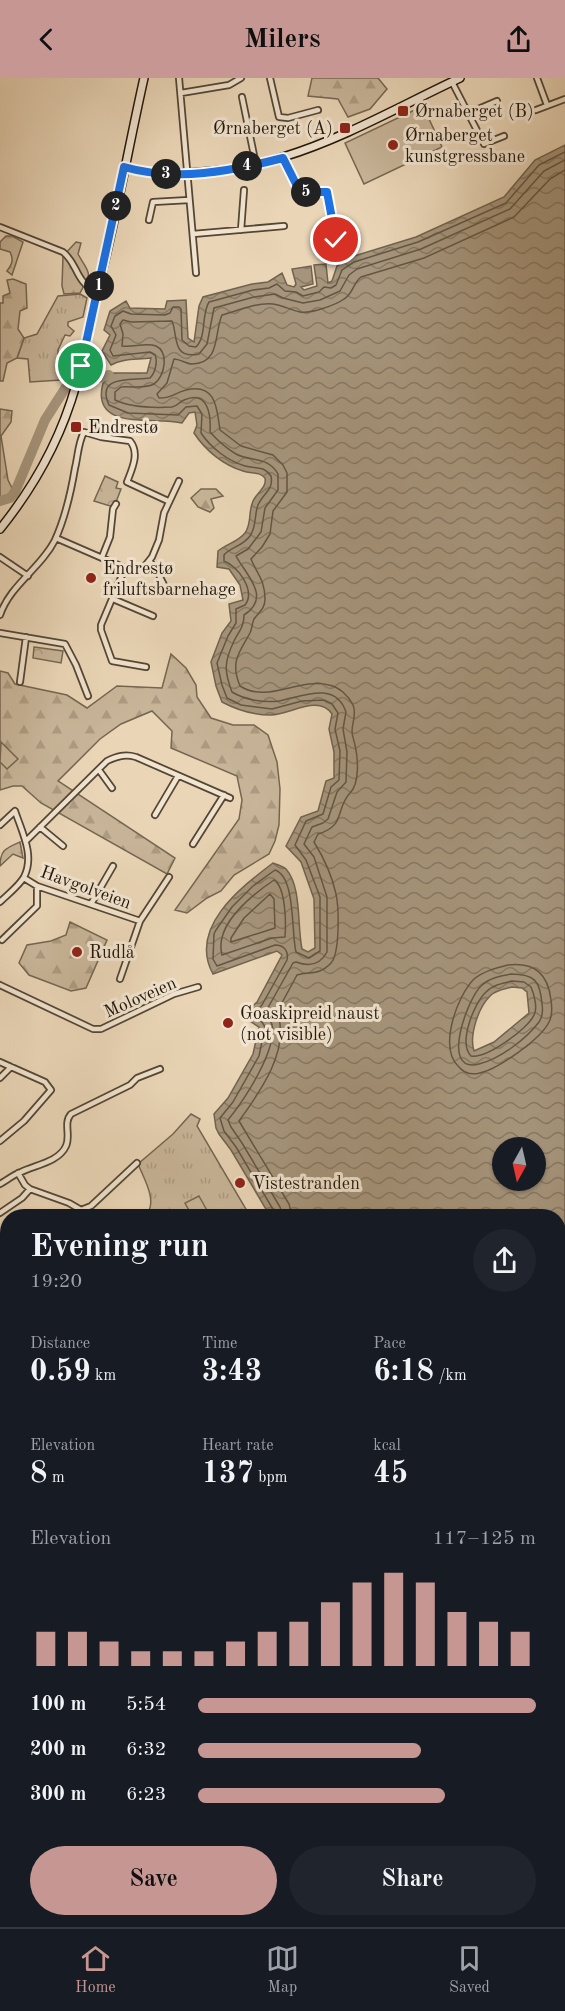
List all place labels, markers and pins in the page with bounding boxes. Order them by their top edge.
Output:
place label: Ørnaberget (B) [415,102,534,121]
marker: Ørnaberget (B) [396,104,410,118]
place label: Ørnaberget (A) [213,119,333,138]
marker: Ørnaberget (A) [338,121,352,135]
place label: Ørnaberget kunstgressbane [405,127,525,166]
marker: Ørnaberget kunstgressbane [386,138,400,152]
pin: 4 [232,151,262,181]
pin: 3 [151,159,181,189]
pin: 5 [291,177,321,207]
pin: 2 [101,191,131,221]
pin [310,214,361,265]
pin: 1 [84,271,114,301]
pin [55,340,106,391]
place label: Endrestø [88,419,158,437]
marker: Endrestø [69,420,83,434]
place label: Endrestø friluftsbarnehage [103,560,236,599]
marker: Endrestø friluftsbarnehage [84,571,98,585]
place label: Rudlå [89,944,135,962]
marker: Rudlå [70,945,84,959]
place label: Goaskipreid naust (not visible) [240,1005,379,1044]
marker: Goaskipreid naust (not visible) [221,1016,235,1030]
place label: Vistestranden [252,1175,360,1193]
marker: Vistestranden [233,1176,247,1190]

